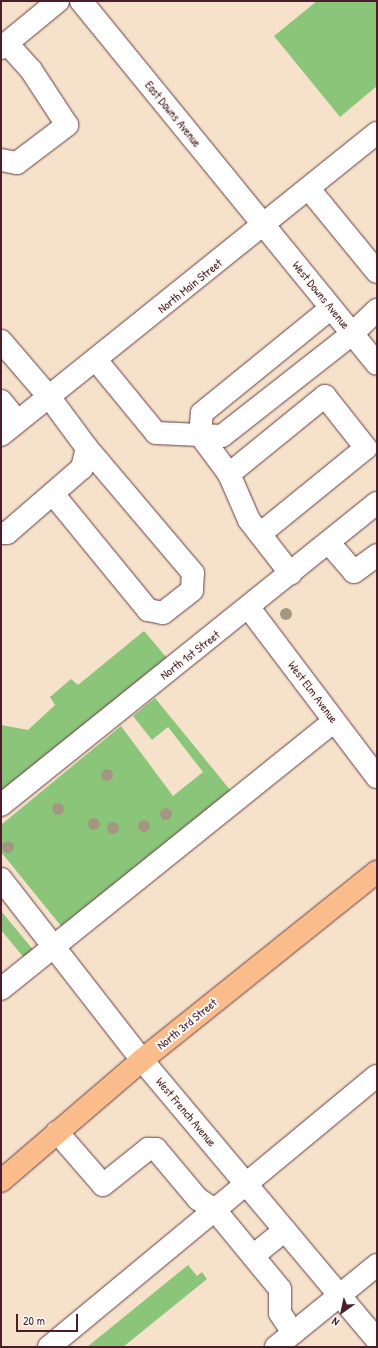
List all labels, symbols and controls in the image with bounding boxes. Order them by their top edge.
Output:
street label: East Downs Avenue [142,78,204,150]
street label: North Main Street [155,256,225,316]
street label: West Downs Avenue [289,258,353,332]
street label: North 1st Street [157,627,223,683]
street label: West Elm Avenue [285,658,341,726]
street label: North 3rd Street [154,995,220,1053]
street label: West French Avenue [153,1074,219,1150]
north arrow [322,1292,362,1332]
scale bar [18,1306,80,1332]
text: 20 m [23,1312,45,1329]
text: N [329,1315,342,1330]

